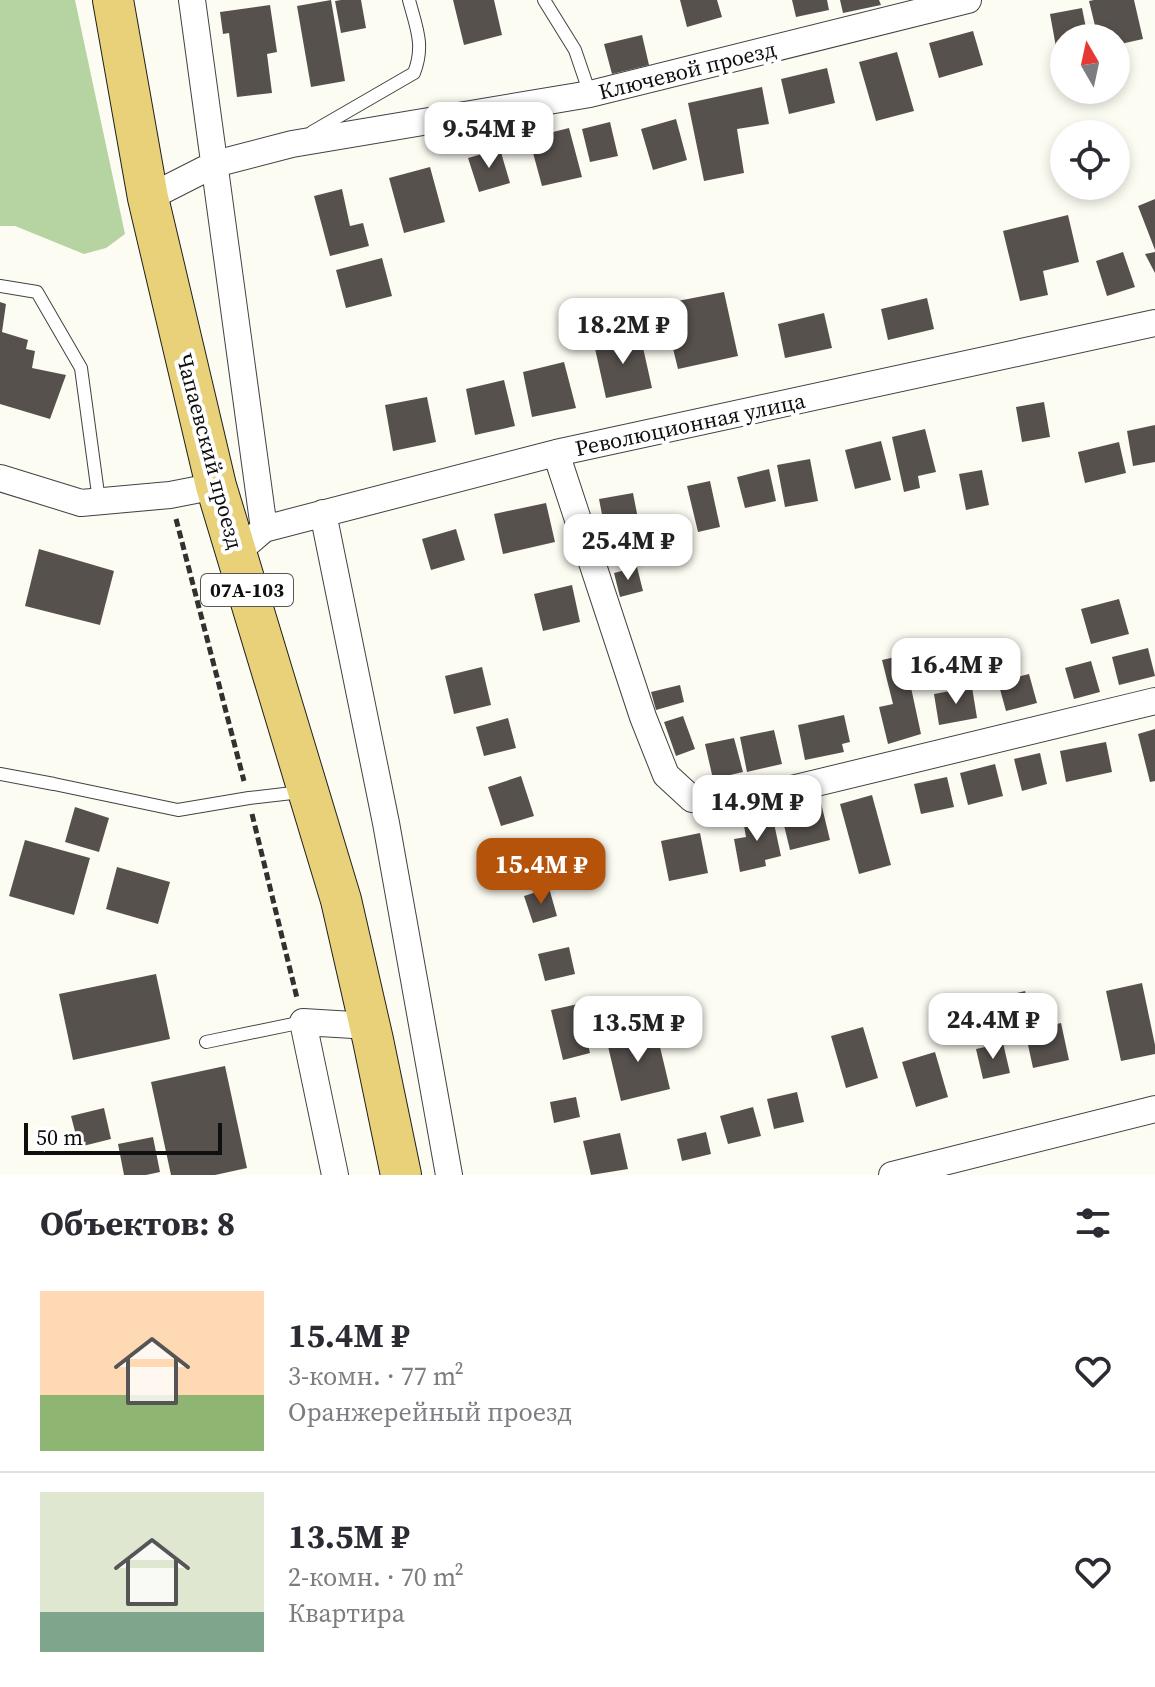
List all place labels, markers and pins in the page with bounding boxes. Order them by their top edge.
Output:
pin: 9.54M ₽ [415,102,563,170]
pin: 18.2M ₽ [549,298,697,366]
pin: 25.4M ₽ [554,514,702,582]
pin: 16.4M ₽ [882,638,1030,706]
pin: 14.9M ₽ [683,775,831,843]
pin: 15.4M ₽ [467,838,615,906]
pin: 24.4M ₽ [919,993,1067,1061]
pin: 13.5M ₽ [564,996,712,1064]

